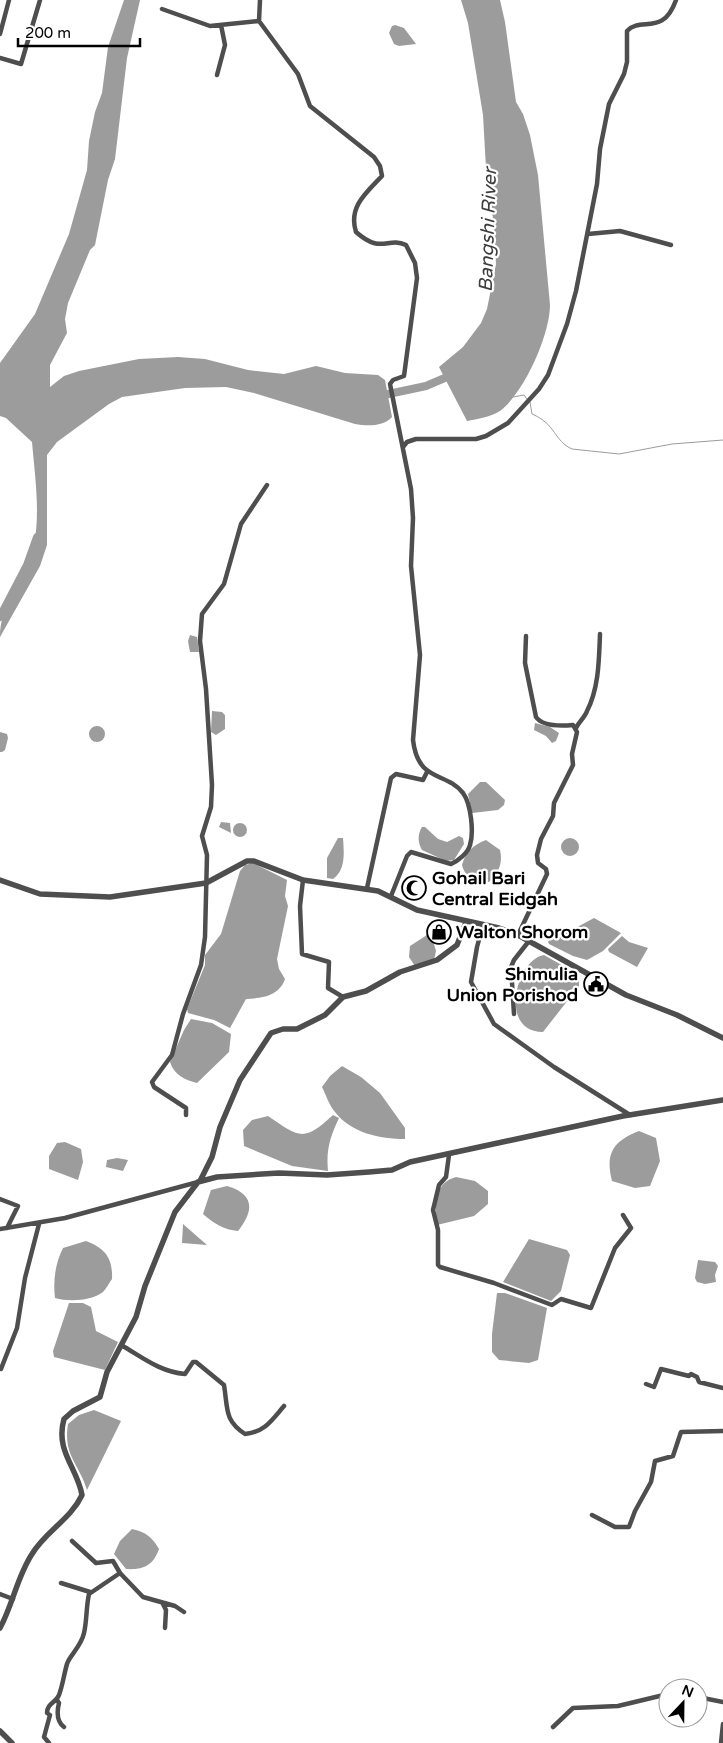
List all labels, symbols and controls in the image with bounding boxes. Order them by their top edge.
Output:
scale bar [18,15,140,47]
text: 200 m [25,24,71,42]
water label: Bangshi River [475,165,501,292]
place label: Gohail Bari Central Eidgah [432,867,558,910]
mosque icon: Gohail Bari Central Eidgah [401,875,427,901]
shop icon: Walton Shorom [426,919,452,945]
place label: Walton Shorom [456,921,588,943]
place label: Shimulia Union Porishod [447,963,578,1006]
public building icon: Shimulia Union Porishod [583,971,609,997]
north arrow [658,1678,708,1728]
text: N [679,1681,696,1701]

